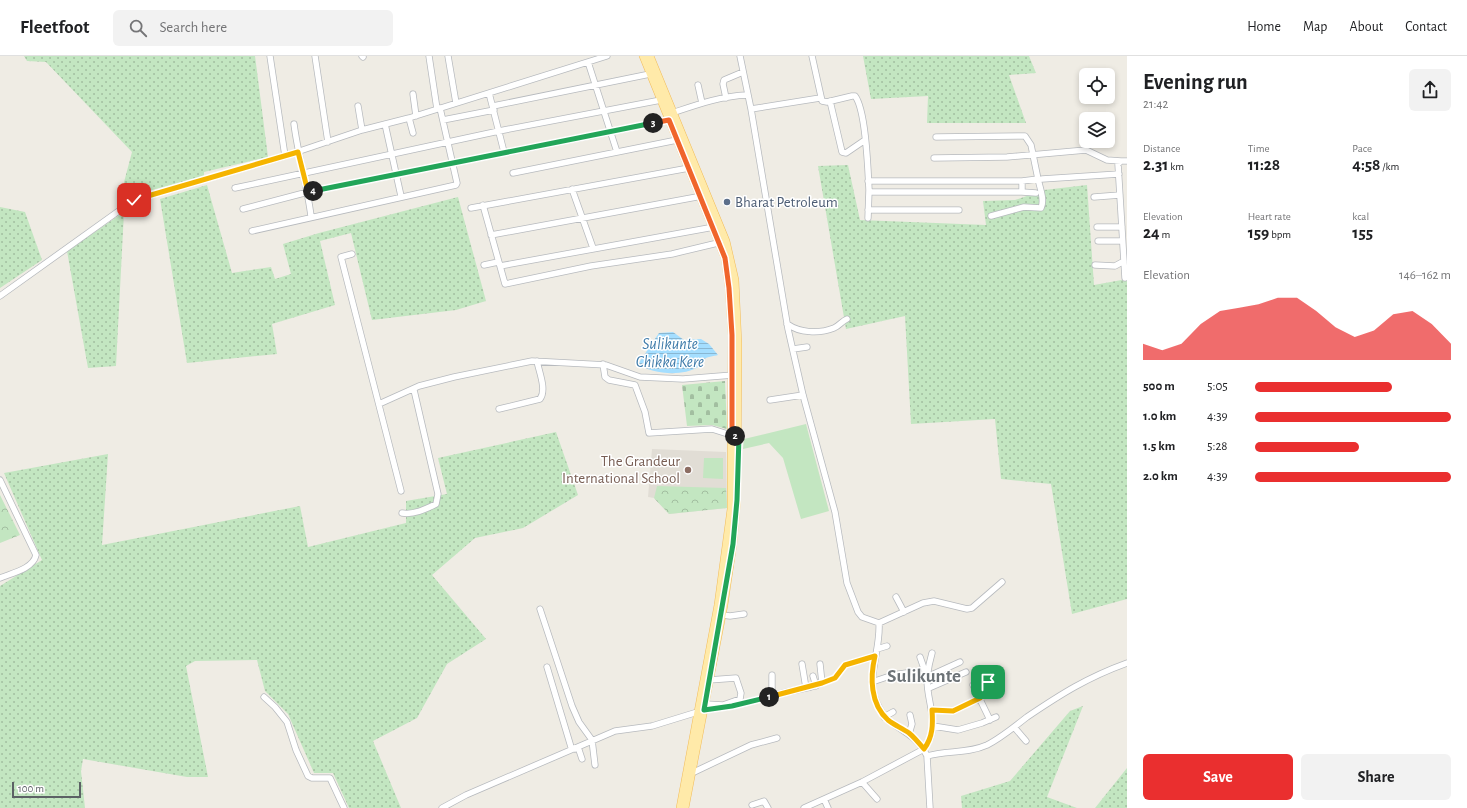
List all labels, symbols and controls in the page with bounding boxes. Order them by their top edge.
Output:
search box [113,10,393,46]
icon: search [127,17,149,39]
text: Fleetfoot [20,18,89,37]
text: Search here [159,20,227,35]
text: Home [1247,20,1281,34]
text: Map [1303,20,1327,34]
text: About [1349,20,1383,34]
text: Contact [1405,20,1447,34]
map controls [1079,68,1115,148]
button: locate [1079,68,1115,104]
button: share [1409,69,1451,111]
text: Evening run [1143,71,1248,93]
text: 21:42 [1143,98,1169,111]
button: layers [1079,112,1115,148]
pin: 3 [643,113,663,133]
text: 3 [651,117,655,128]
text: Distance [1143,143,1180,154]
text: Time [1248,143,1270,154]
text: Pace [1352,143,1372,154]
text: 2.31 [1143,156,1168,173]
text: 11:28 [1248,156,1280,173]
text: 4:58 [1352,156,1381,173]
text: km [1168,161,1184,172]
text: /km [1381,161,1399,172]
pin: 4 [303,181,323,201]
pin [117,183,151,217]
text: 4 [310,185,316,196]
icon: check [123,189,145,211]
place label: Bharat Petroleum [735,195,838,210]
marker: Bharat Petroleum [722,197,732,207]
text: Elevation [1143,211,1183,222]
text: Heart rate [1248,211,1291,222]
text: kcal [1352,211,1369,222]
text: 24 [1143,224,1160,241]
text: 159 [1248,224,1269,241]
text: 155 [1352,224,1373,241]
text: m [1160,229,1170,240]
text: bpm [1269,229,1291,240]
text: Elevation [1143,269,1190,282]
text: 146–162 m [1399,269,1451,282]
water label: Sulikunte Chikka Kere [636,336,704,370]
text: 500 m [1143,380,1175,393]
text: 5:05 [1207,380,1228,393]
text: 1.0 km [1143,410,1176,423]
text: 4:39 [1207,410,1228,423]
pin: 2 [725,426,745,446]
text: 2 [732,430,738,441]
text: 1.5 km [1143,440,1175,453]
text: 5:28 [1207,440,1228,453]
place label: The Grandeur International School [562,454,680,486]
marker: The Grandeur International School [683,465,693,475]
text: 2.0 km [1143,470,1178,483]
text: 4:39 [1207,470,1228,483]
pin [971,665,1005,699]
district label: Sulikunte [887,667,961,686]
icon: arrive [977,671,999,693]
pin: 1 [759,687,779,707]
text: 1 [767,691,771,702]
button: Save [1143,754,1293,800]
button: Share [1301,754,1451,800]
scale bar [12,780,81,799]
text: 100 m [18,783,44,794]

